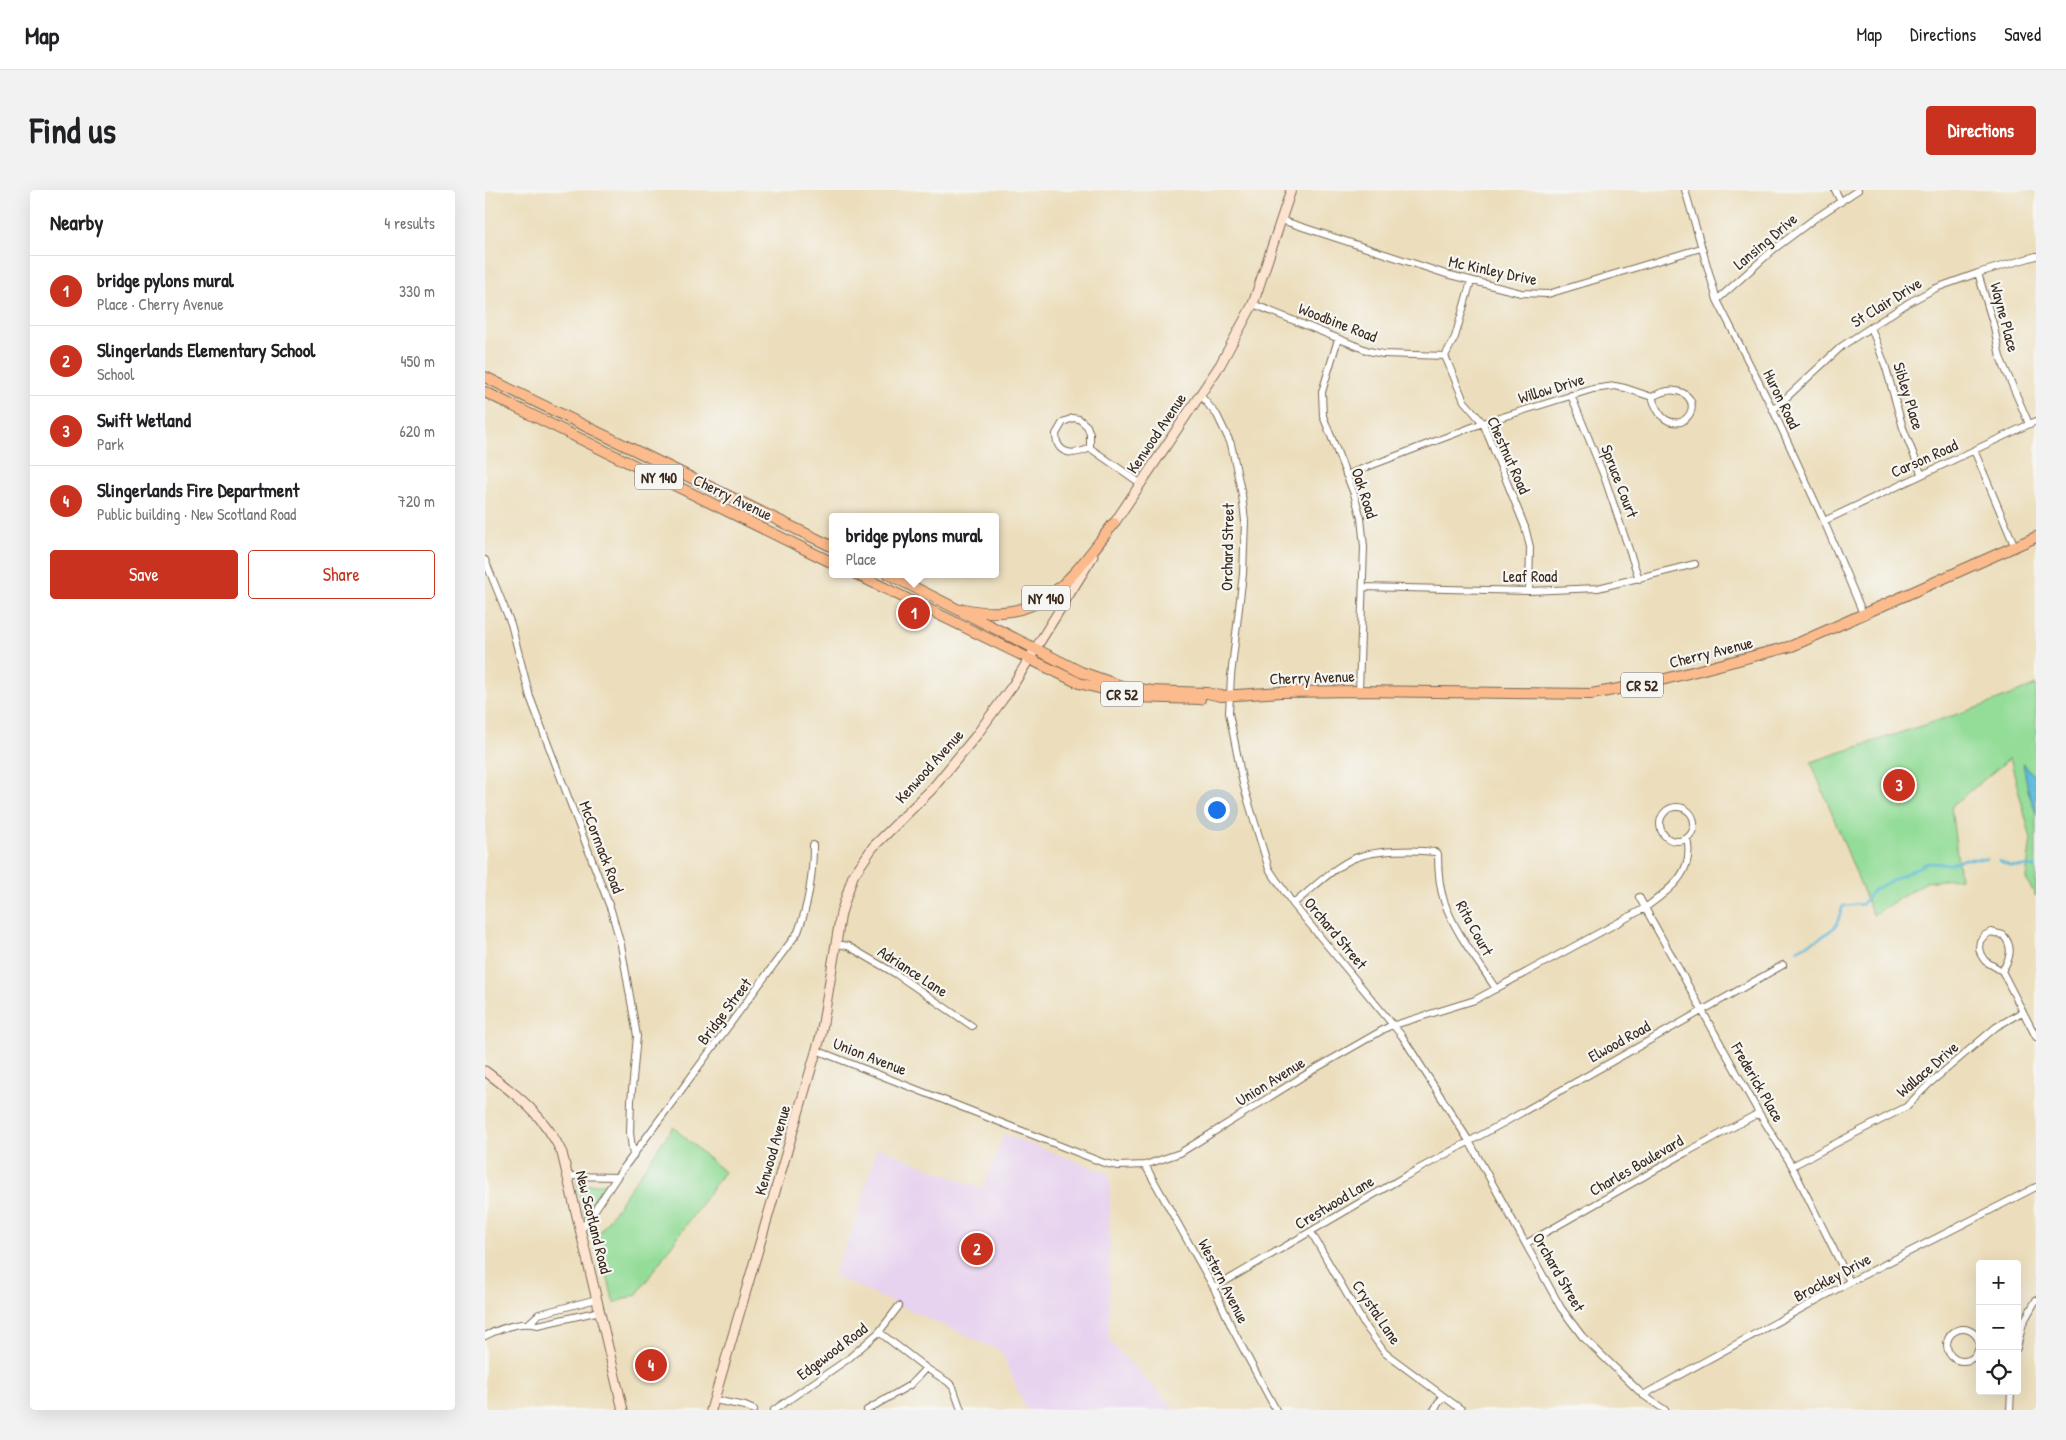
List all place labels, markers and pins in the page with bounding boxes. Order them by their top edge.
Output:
pin: 1 [898,594,930,632]
pin: 3 [1883,766,1915,804]
pin: 2 [961,1230,993,1268]
pin: 4 [635,1346,667,1384]

